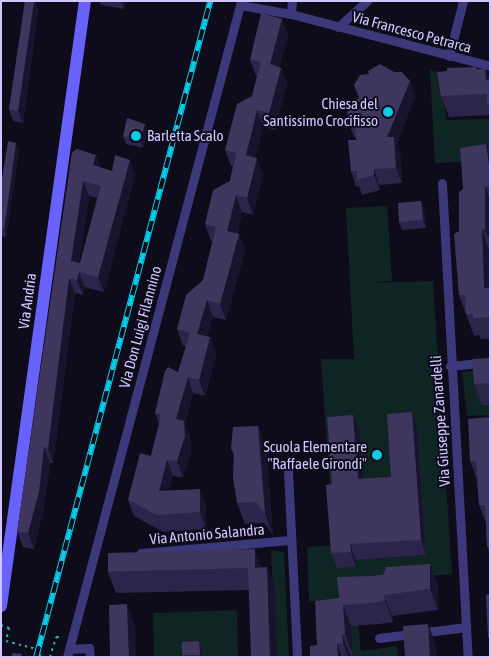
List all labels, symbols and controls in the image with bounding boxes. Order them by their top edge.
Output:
street label: Via Francesco Petrarca [350,7,474,57]
place label: Chiesa del Santissimo Crocifisso [263,94,378,129]
marker: Chiesa del Santissimo Crocifisso [382,106,394,118]
place label: Barletta Scalo [147,127,224,145]
marker: Barletta Scalo [129,129,143,143]
street label: Via Don Luigi Filannino [115,264,165,390]
street label: Via Andria [14,272,40,330]
street label: Via Giuseppe Zanardelli [426,355,454,487]
place label: Scuola Elementare "Raffaele Girondi" [263,437,367,472]
marker: Scuola Elementare "Raffaele Girondi" [371,449,383,461]
street label: Via Antonio Salandra [149,520,265,548]

